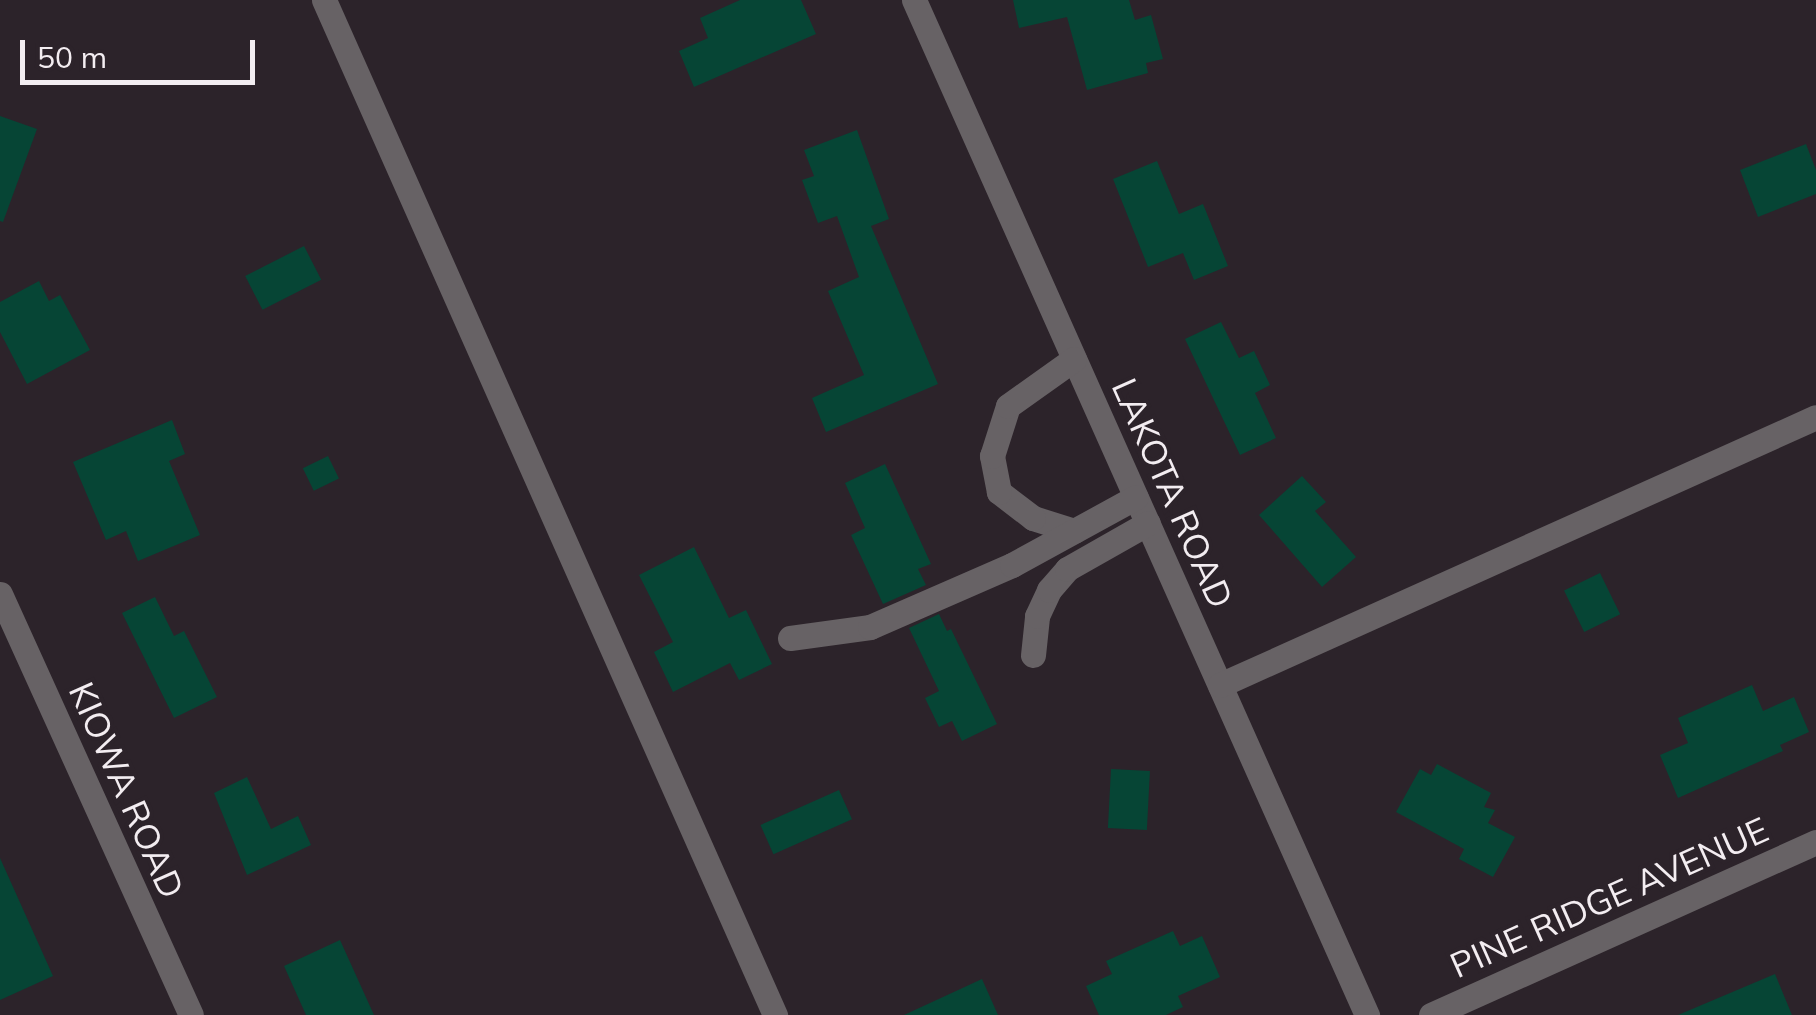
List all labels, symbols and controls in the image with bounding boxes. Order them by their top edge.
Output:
scale bar [25,20,260,82]
text: 50 m [37,38,107,76]
street label: LAKOTA ROAD [1104,372,1242,614]
street label: KIOWA ROAD [61,675,193,905]
street label: PINE RIDGE AVENUE [1444,808,1774,986]

